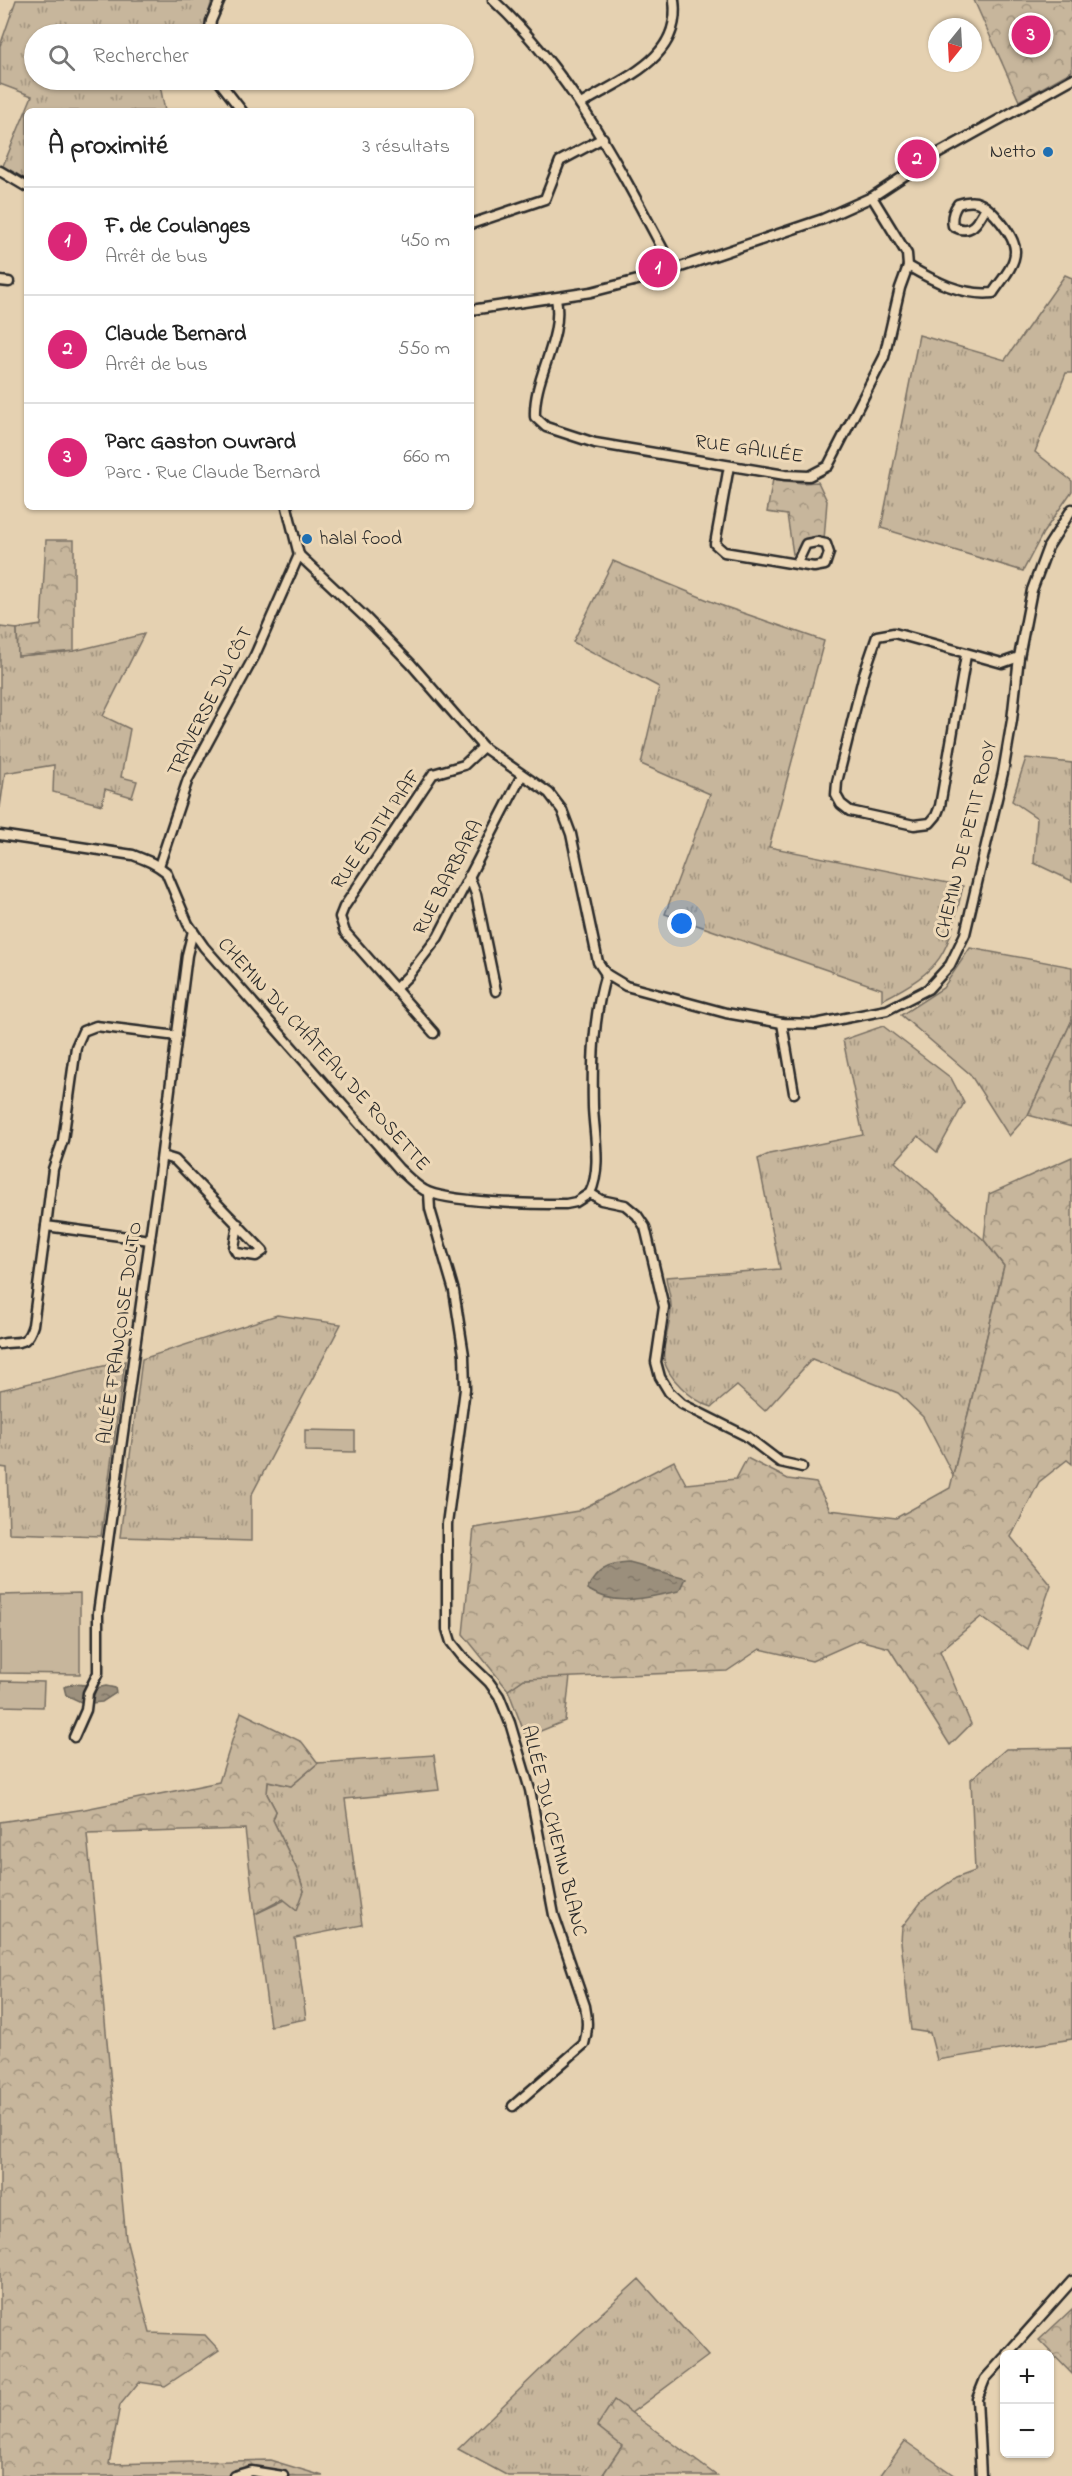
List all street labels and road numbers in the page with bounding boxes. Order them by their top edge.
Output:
street label: RUE GALILÉE [693,428,805,472]
street label: TRAVERSE DU CÔT [161,622,261,782]
street label: CHEMIN DE PETIT ROOY [928,738,1006,942]
street label: RUE ÉDITH PIAF [325,764,429,896]
street label: RUE BARBARA [406,815,492,941]
street label: CHEMIN DU CHÂTEAU DE ROSETTE [210,932,436,1178]
street label: ALLÉE FRANÇOISE DOLTO [91,1220,151,1446]
street label: ALLÉE DU CHEMIN BLANC [513,1723,593,1940]

